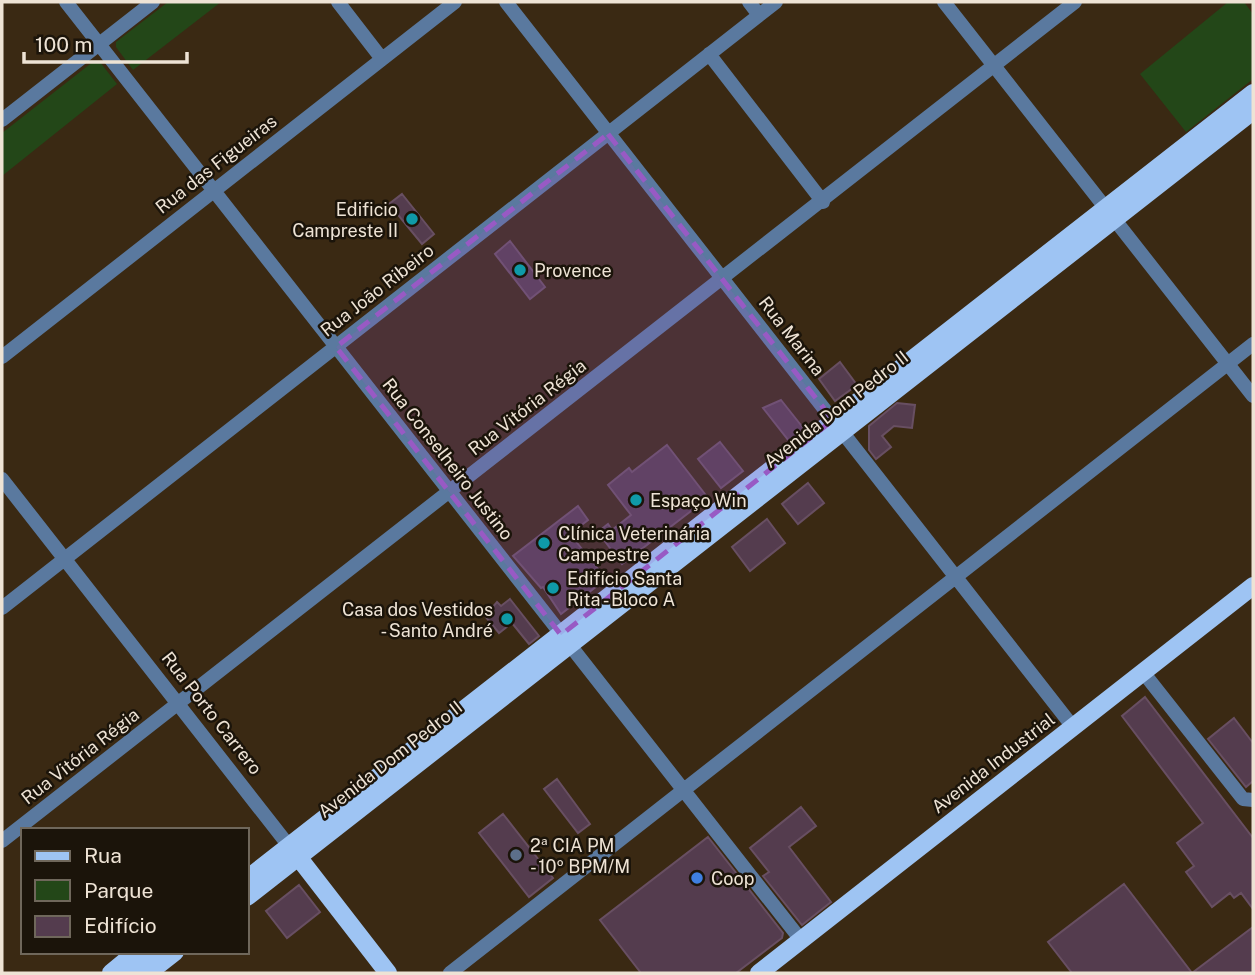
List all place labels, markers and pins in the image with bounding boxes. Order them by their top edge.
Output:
place label: Edificio Campreste II [292,199,398,241]
marker: Edificio Campreste II [404,211,420,227]
place label: Provence [534,260,612,281]
marker: Provence [512,262,528,278]
place label: Espaço Win [650,490,747,511]
marker: Espaço Win [628,492,644,508]
place label: Clínica Veterinária Campestre [558,523,710,565]
marker: Clínica Veterinária Campestre [536,535,552,551]
place label: Edifício Santa Rita - Bloco A [567,568,682,610]
marker: Edifício Santa Rita - Bloco A [545,580,561,596]
place label: Casa dos Vestidos - Santo André [342,599,493,641]
marker: Casa dos Vestidos - Santo André [499,611,515,627]
place label: 2ª CIA PM - 10º BPM/M [530,835,630,877]
marker: 2ª CIA PM - 10º BPM/M [508,847,524,863]
place label: Coop [711,868,754,889]
marker: Coop [689,870,705,886]

